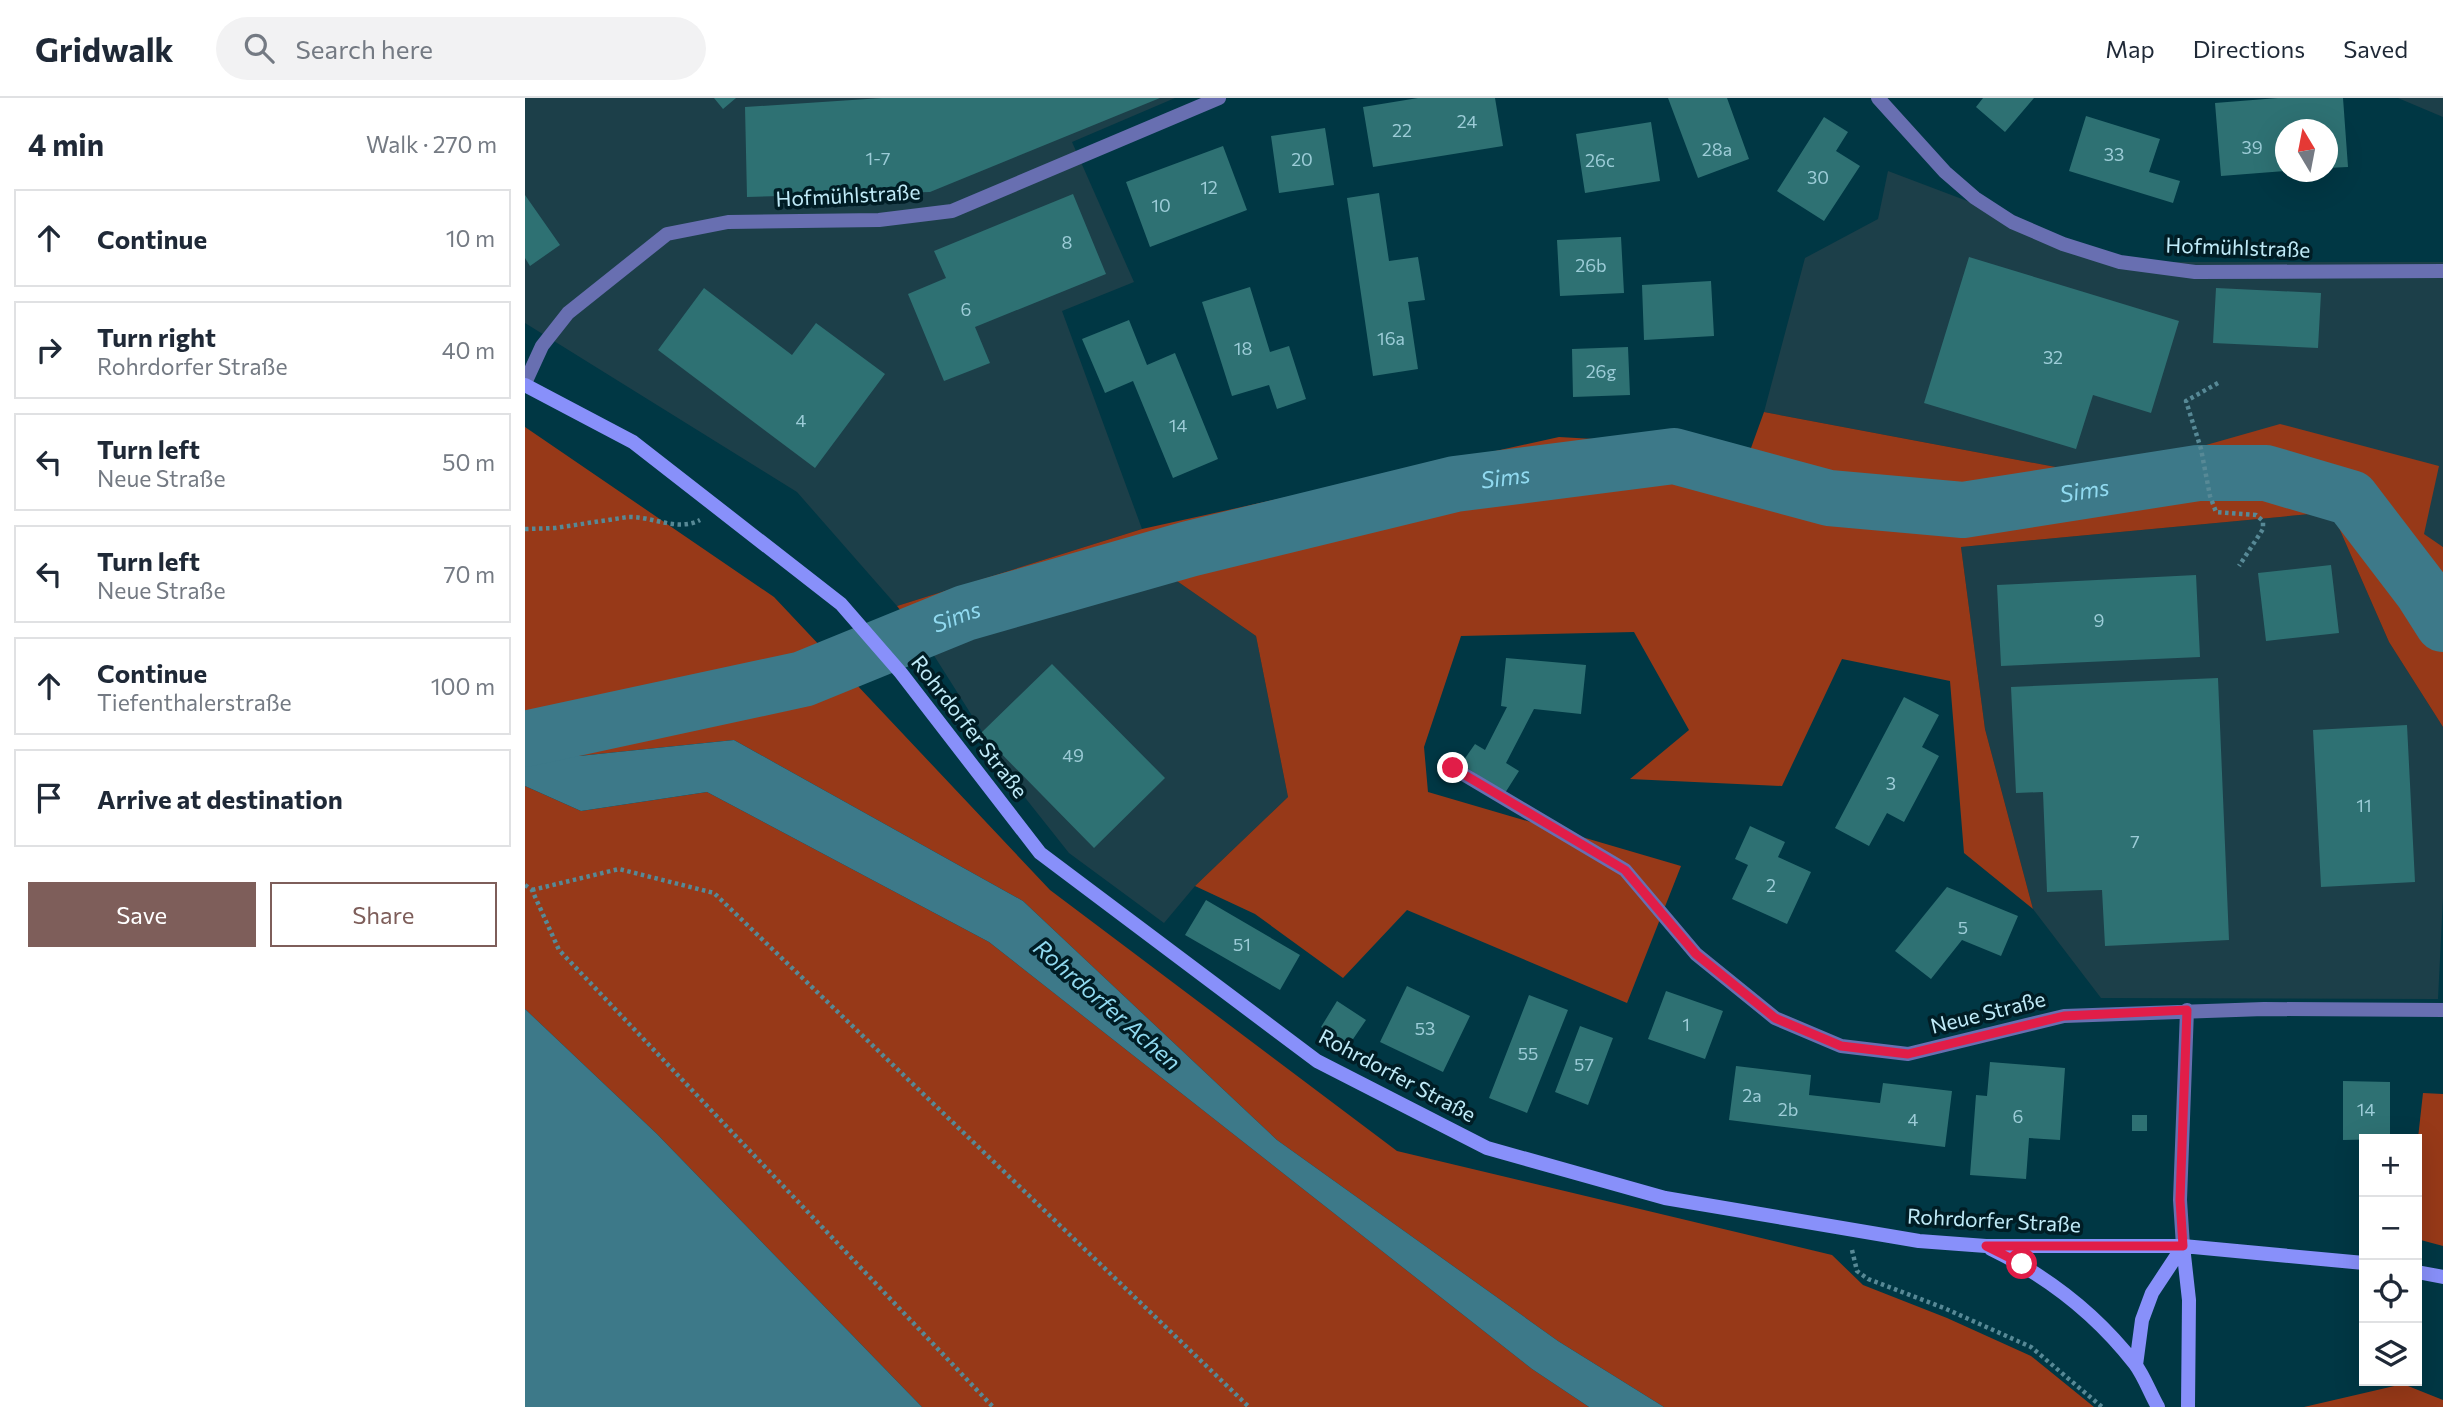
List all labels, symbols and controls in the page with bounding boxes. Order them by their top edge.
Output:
search box [216,17,706,80]
text: Gridwalk [35,28,174,69]
icon: search [240,29,278,67]
text: Search here [296,33,433,64]
text: Map [2105,34,2155,63]
text: Directions [2193,34,2305,63]
text: Saved [2343,34,2408,63]
house number: 24 [1457,110,1477,132]
house number: 22 [1392,119,1412,141]
north arrow [2275,119,2338,182]
text: 4 min [28,125,104,162]
text: Walk · 270 m [366,130,497,158]
house number: 39 [2241,136,2263,158]
house number: 28a [1702,138,1732,160]
house number: 33 [2104,143,2124,165]
house number: 1-7 [866,147,890,169]
house number: 20 [1291,148,1313,170]
house number: 26c [1585,149,1615,171]
house number: 30 [1807,166,1829,188]
house number: 12 [1200,176,1218,198]
street label: Hofmühlstraße [775,178,921,211]
house number: 10 [1151,194,1171,216]
icon: ahead [30,219,68,257]
text: Continue [97,223,207,254]
text: 10 m [446,224,495,252]
house number: 8 [1062,231,1073,253]
street label: Hofmühlstraße [2165,231,2311,262]
house number: 26b [1575,254,1607,276]
house number: 6 [961,298,971,320]
text: Turn right [97,321,216,352]
house number: 16a [1377,327,1405,349]
icon: right [30,331,68,369]
text: 40 m [442,336,495,364]
house number: 18 [1234,337,1252,359]
house number: 32 [2043,346,2063,368]
text: Rohrdorfer Straße [97,352,288,380]
house number: 26g [1586,360,1617,382]
house number: 4 [796,409,807,431]
house number: 14 [1169,414,1187,436]
text: Turn left [97,433,200,464]
icon: left [30,443,68,481]
text: 50 m [442,448,495,476]
water label: Sims [1479,459,1532,494]
text: Neue Straße [97,464,226,492]
water label: Sims [2057,472,2111,508]
text: Turn left [97,545,200,576]
icon: left [30,555,68,593]
text: 70 m [443,560,495,588]
text: Neue Straße [97,576,226,604]
water label: Sims [928,594,984,638]
house number: 9 [2094,609,2104,631]
street label: Rohrdorfer Straße [907,650,1034,802]
text: Continue [97,657,207,688]
icon: ahead [30,667,68,705]
text: 100 m [431,672,495,700]
text: Tiefenthalerstraße [97,688,292,716]
house number: 49 [1062,744,1084,766]
route end [1437,752,1468,783]
house number: 3 [1886,772,1896,794]
icon: arrive [30,779,68,817]
text: Arrive at destination [97,783,343,814]
house number: 11 [2356,794,2372,816]
house number: 7 [2130,830,2140,852]
house number: 2 [1766,874,1776,896]
button: Save [28,882,256,947]
button: Share [270,882,497,947]
house number: 5 [1958,916,1968,938]
water label: Rohrdorfer Achen [1028,933,1187,1076]
house number: 51 [1233,933,1251,955]
street label: Neue Straße [1928,985,2048,1038]
house number: 1 [1682,1013,1690,1035]
house number: 53 [1415,1017,1435,1039]
street label: Rohrdorfer Straße [1315,1023,1480,1127]
house number: 55 [1518,1042,1538,1064]
house number: 57 [1574,1053,1594,1075]
house number: 2a [1742,1084,1762,1106]
house number: 2b [1778,1098,1798,1120]
house number: 14 [2357,1098,2375,1120]
house number: 6 [2013,1105,2023,1127]
house number: 4 [1908,1108,1919,1130]
map controls [2359,1134,2422,1386]
button: + [2359,1134,2422,1197]
button: − [2359,1197,2422,1260]
street label: Rohrdorfer Straße [1907,1202,2082,1237]
route start [2006,1248,2037,1279]
button: locate [2359,1260,2422,1323]
button: layers [2359,1323,2422,1386]

